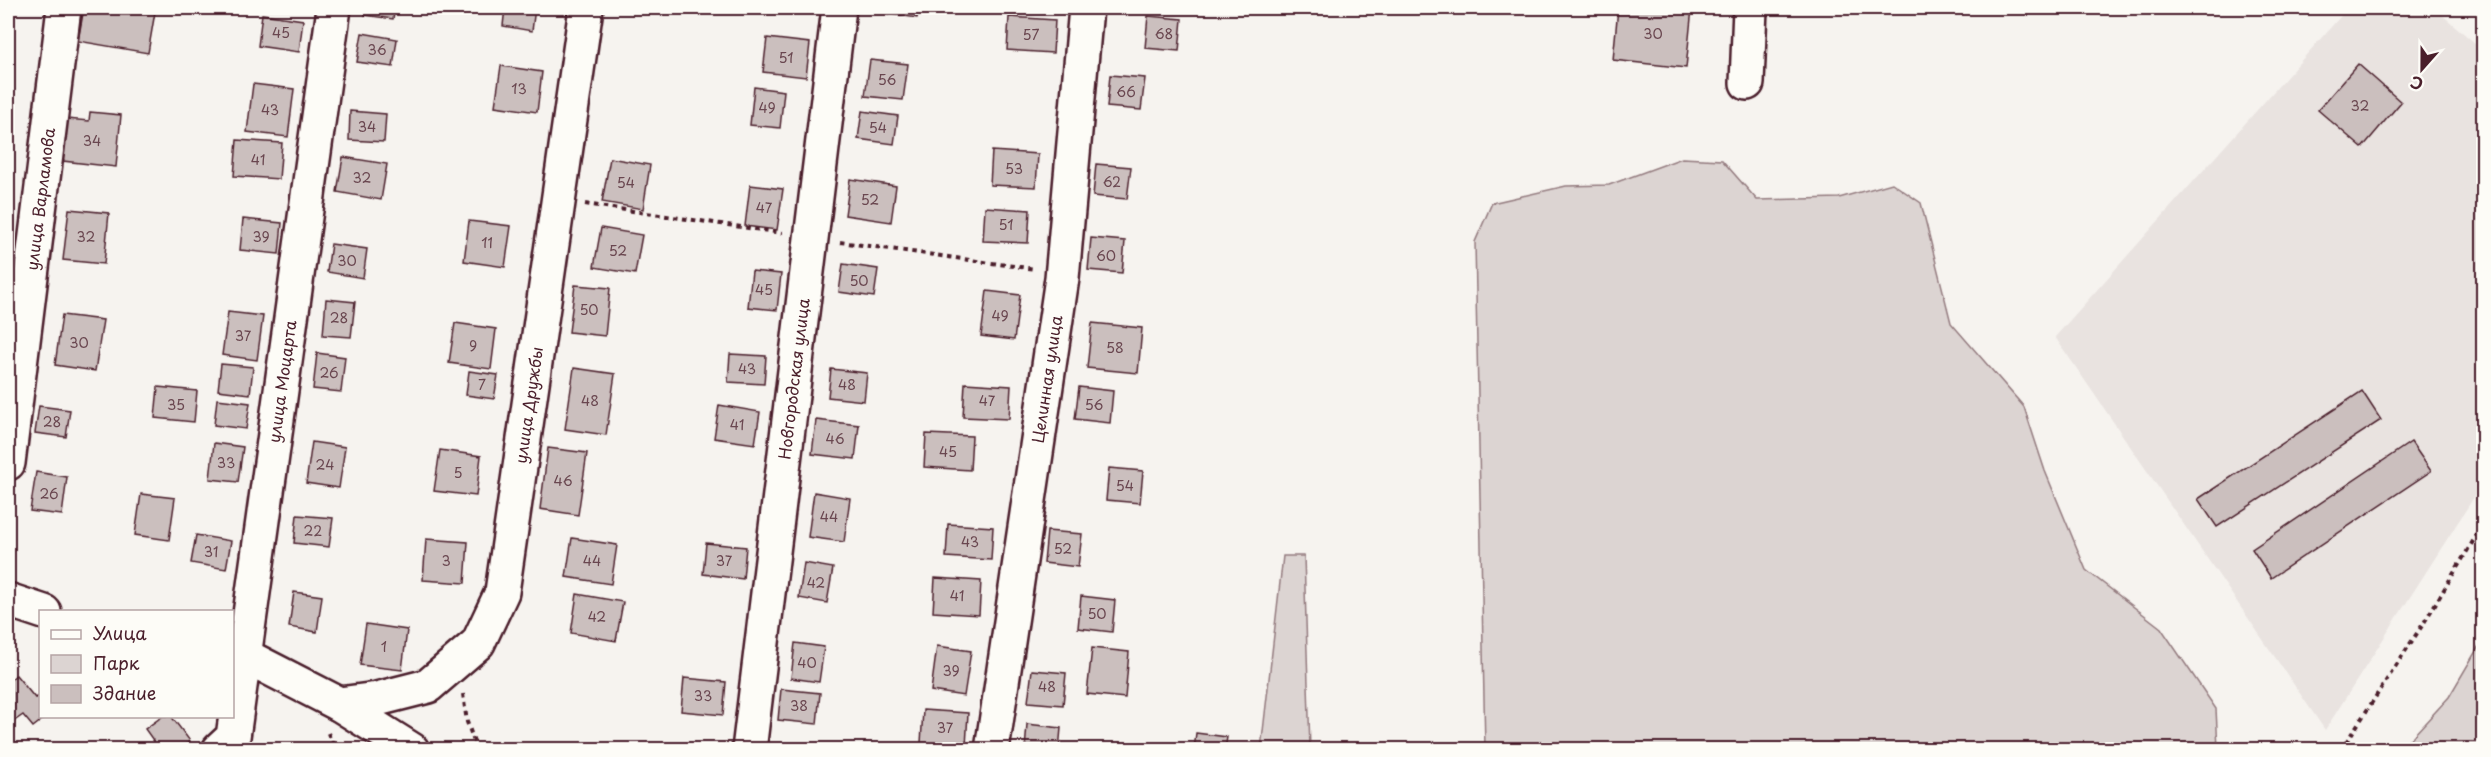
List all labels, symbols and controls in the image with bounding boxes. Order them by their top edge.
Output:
house number: 45 [272,22,290,43]
house number: 68 [1155,23,1173,44]
house number: 30 [1643,23,1663,44]
house number: 57 [1023,24,1039,45]
house number: 36 [367,39,387,60]
north arrow [2392,39,2452,99]
house number: 51 [779,47,793,68]
house number: 56 [878,69,897,90]
text: С [2406,71,2426,97]
house number: 13 [511,78,527,99]
house number: 66 [1116,81,1136,102]
house number: 32 [2351,95,2369,116]
house number: 49 [758,97,776,118]
house number: 43 [261,99,279,120]
house number: 34 [358,116,376,137]
house number: 54 [869,117,887,138]
street label: улица Варламова [19,126,60,272]
house number: 34 [83,130,101,151]
house number: 41 [251,149,265,170]
house number: 53 [1005,158,1023,179]
house number: 32 [353,167,371,188]
house number: 62 [1103,171,1121,192]
house number: 54 [617,172,635,193]
house number: 52 [861,189,879,210]
house number: 47 [756,197,773,218]
house number: 51 [999,214,1013,235]
house number: 32 [77,226,95,247]
house number: 39 [252,226,270,247]
house number: 11 [481,232,493,253]
house number: 52 [609,240,627,261]
house number: 60 [1096,245,1116,266]
house number: 30 [337,250,357,271]
house number: 50 [849,270,869,291]
house number: 45 [755,279,773,300]
street label: Новгородская улица [771,297,815,461]
house number: 50 [579,299,599,320]
house number: 49 [991,305,1009,326]
house number: 28 [330,307,348,328]
street label: Целинная улица [1025,313,1067,444]
street label: улица Моцарта [261,318,302,444]
house number: 37 [235,325,252,346]
house number: 30 [69,332,89,353]
house number: 9 [469,335,477,356]
house number: 58 [1106,337,1124,358]
street label: улица Дружбы [508,345,548,465]
house number: 43 [738,358,756,379]
house number: 26 [319,362,339,383]
house number: 7 [478,374,486,395]
house number: 48 [838,374,856,395]
house number: 48 [581,390,599,411]
house number: 47 [979,390,996,411]
house number: 35 [167,394,185,415]
house number: 56 [1085,394,1104,415]
house number: 28 [43,411,61,432]
house number: 41 [730,414,744,435]
house number: 46 [825,428,845,449]
house number: 45 [939,441,957,462]
house number: 33 [217,452,235,473]
house number: 24 [316,454,334,475]
house number: 5 [453,462,463,483]
house number: 46 [553,470,573,491]
house number: 54 [1116,475,1134,496]
house number: 26 [39,483,59,504]
house number: 44 [820,506,838,527]
house number: 22 [304,520,322,541]
house number: 43 [961,531,979,552]
house number: 52 [1054,538,1072,559]
house number: 31 [204,541,218,562]
house number: 3 [441,550,451,571]
house number: 44 [583,550,601,571]
house number: 37 [716,550,733,571]
house number: 42 [807,572,825,593]
house number: 41 [950,585,964,606]
house number: 50 [1087,603,1107,624]
house number: 42 [588,606,606,627]
legend [39,610,234,718]
text: Улица [93,619,147,646]
house number: 1 [381,636,387,657]
text: Парк [93,649,140,676]
house number: 40 [797,652,817,673]
house number: 39 [942,660,960,681]
house number: 48 [1038,676,1056,697]
text: Здание [93,679,156,706]
house number: 33 [694,685,712,706]
house number: 38 [790,695,808,716]
house number: 37 [937,717,954,738]

